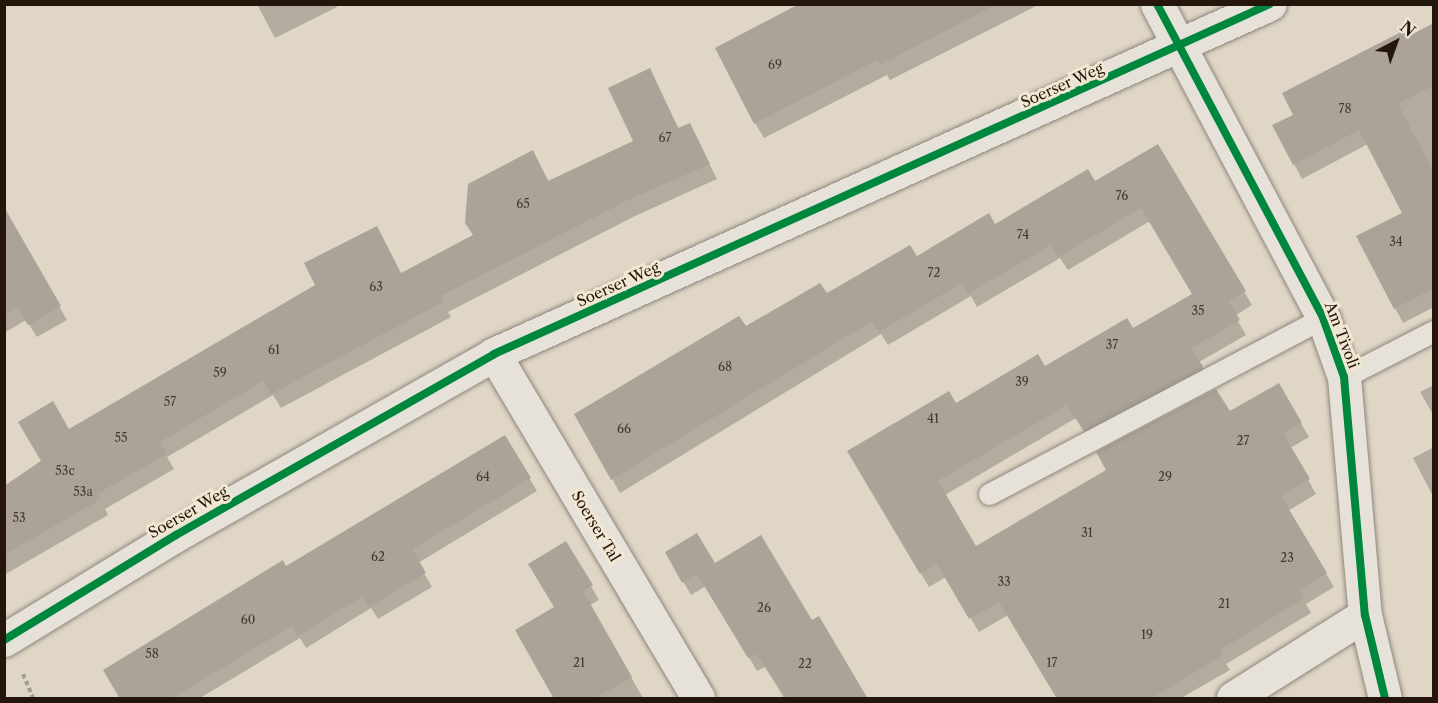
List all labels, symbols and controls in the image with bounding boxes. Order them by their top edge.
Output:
north arrow [1366,12,1426,72]
text: N [1396,16,1420,41]
house number: 69 [768,58,782,72]
street label: Soerser Weg [1017,59,1107,111]
house number: 78 [1338,102,1352,116]
house number: 67 [659,131,671,145]
house number: 76 [1116,189,1128,203]
house number: 65 [516,197,530,211]
house number: 74 [1017,228,1029,242]
house number: 34 [1389,235,1403,249]
street label: Soerser Weg [573,258,663,310]
house number: 72 [928,266,940,280]
house number: 63 [369,280,383,294]
street label: Am Tivoli [1321,299,1363,371]
house number: 35 [1191,304,1205,318]
house number: 37 [1106,338,1118,352]
house number: 61 [268,343,280,357]
house number: 68 [718,360,732,374]
house number: 59 [213,366,227,380]
house number: 39 [1015,375,1029,389]
house number: 57 [164,395,176,409]
house number: 41 [927,412,939,426]
house number: 66 [617,422,631,436]
house number: 55 [114,431,128,445]
house number: 27 [1237,434,1249,448]
house number: 53c [55,464,75,478]
house number: 64 [476,470,490,484]
house number: 29 [1158,470,1172,484]
street label: Soerser Weg [145,482,231,542]
house number: 53a [73,485,93,499]
street label: Soerser Tal [568,487,624,565]
house number: 53 [12,511,26,525]
house number: 31 [1081,526,1093,540]
house number: 62 [371,550,385,564]
house number: 23 [1280,551,1294,565]
house number: 33 [997,575,1011,589]
house number: 21 [1218,597,1230,611]
house number: 26 [757,601,771,615]
house number: 60 [241,613,255,627]
house number: 19 [1141,628,1153,642]
house number: 58 [145,647,159,661]
house number: 21 [573,656,585,670]
house number: 17 [1047,656,1057,670]
house number: 22 [798,657,812,671]

